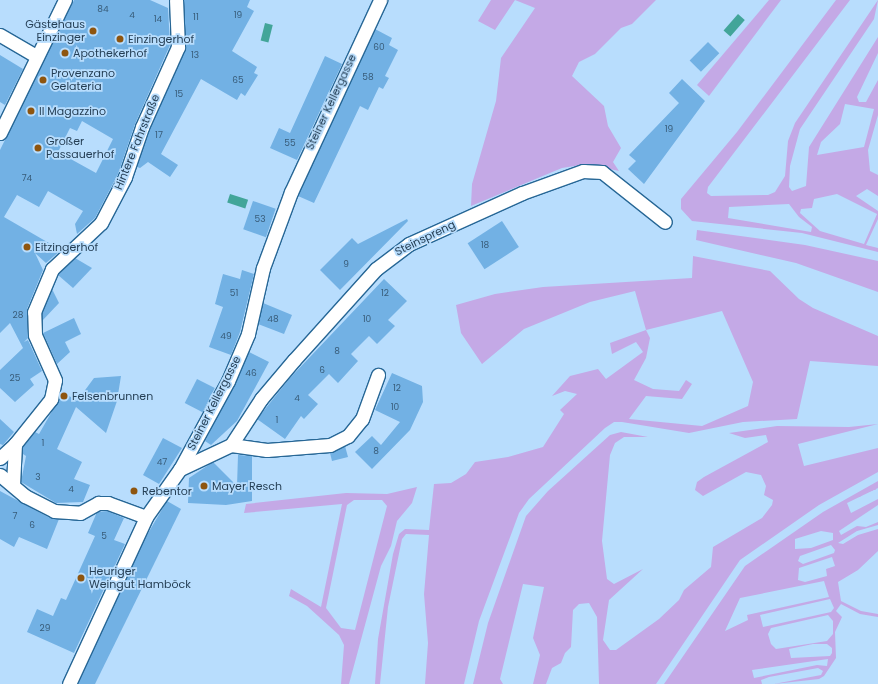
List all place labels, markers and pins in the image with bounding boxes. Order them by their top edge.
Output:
place label: Gästehaus Einzinger [25,18,85,44]
marker: Gästehaus Einzinger [88,26,98,36]
place label: Einzingerhof [128,32,194,46]
marker: Einzingerhof [115,34,125,44]
place label: Apothekerhof [73,46,147,60]
marker: Apothekerhof [60,48,70,58]
place label: Provenzano Gelateria [51,67,115,93]
marker: Provenzano Gelateria [38,75,48,85]
place label: Il Magazzino [39,104,106,118]
marker: Il Magazzino [26,106,36,116]
place label: Großer Passauerhof [46,135,114,161]
marker: Großer Passauerhof [33,143,43,153]
place label: Eitzingerhof [35,240,98,254]
marker: Eitzingerhof [22,242,32,252]
place label: Felsenbrunnen [72,389,153,403]
marker: Felsenbrunnen [59,391,69,401]
place label: Mayer Resch [212,479,282,493]
marker: Mayer Resch [199,481,209,491]
place label: Rebentor [142,484,192,498]
marker: Rebentor [129,486,139,496]
place label: Heuriger Weingut Hamböck [89,565,191,591]
marker: Heuriger Weingut Hamböck [76,573,86,583]

